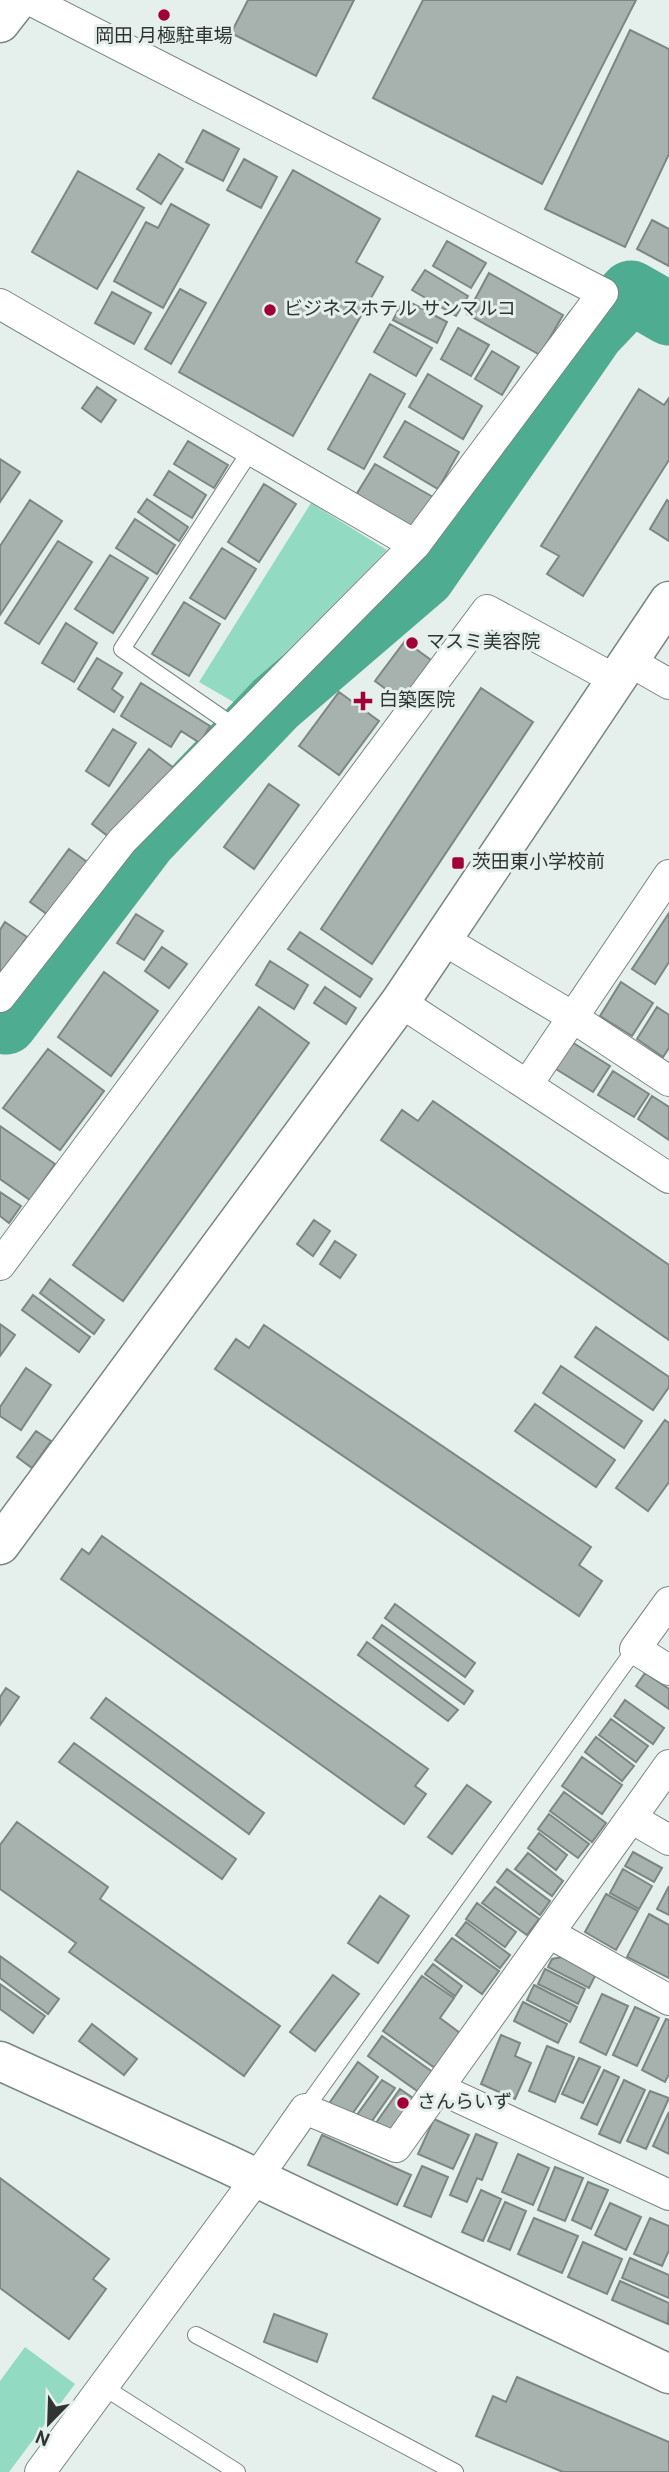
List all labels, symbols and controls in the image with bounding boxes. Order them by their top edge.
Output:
marker: 岡田 月極駐車場 [156,7,172,23]
place label: 岡田 月極駐車場 [95,25,233,49]
place label: ビジネスホテル サンマルコ [284,298,516,322]
marker: ビジネスホテル サンマルコ [262,302,278,318]
place label: マスミ美容院 [426,631,540,655]
marker: マスミ美容院 [404,635,420,651]
place label: 白築医院 [379,689,455,713]
marker: 白築医院 [353,691,373,711]
place label: 茨田東小学校前 [472,851,605,875]
marker: 茨田東小学校前 [450,855,466,871]
place label: さんらいず [417,2091,512,2115]
marker: さんらいず [395,2095,411,2111]
north arrow [14,2388,84,2458]
text: N [32,2423,54,2451]

